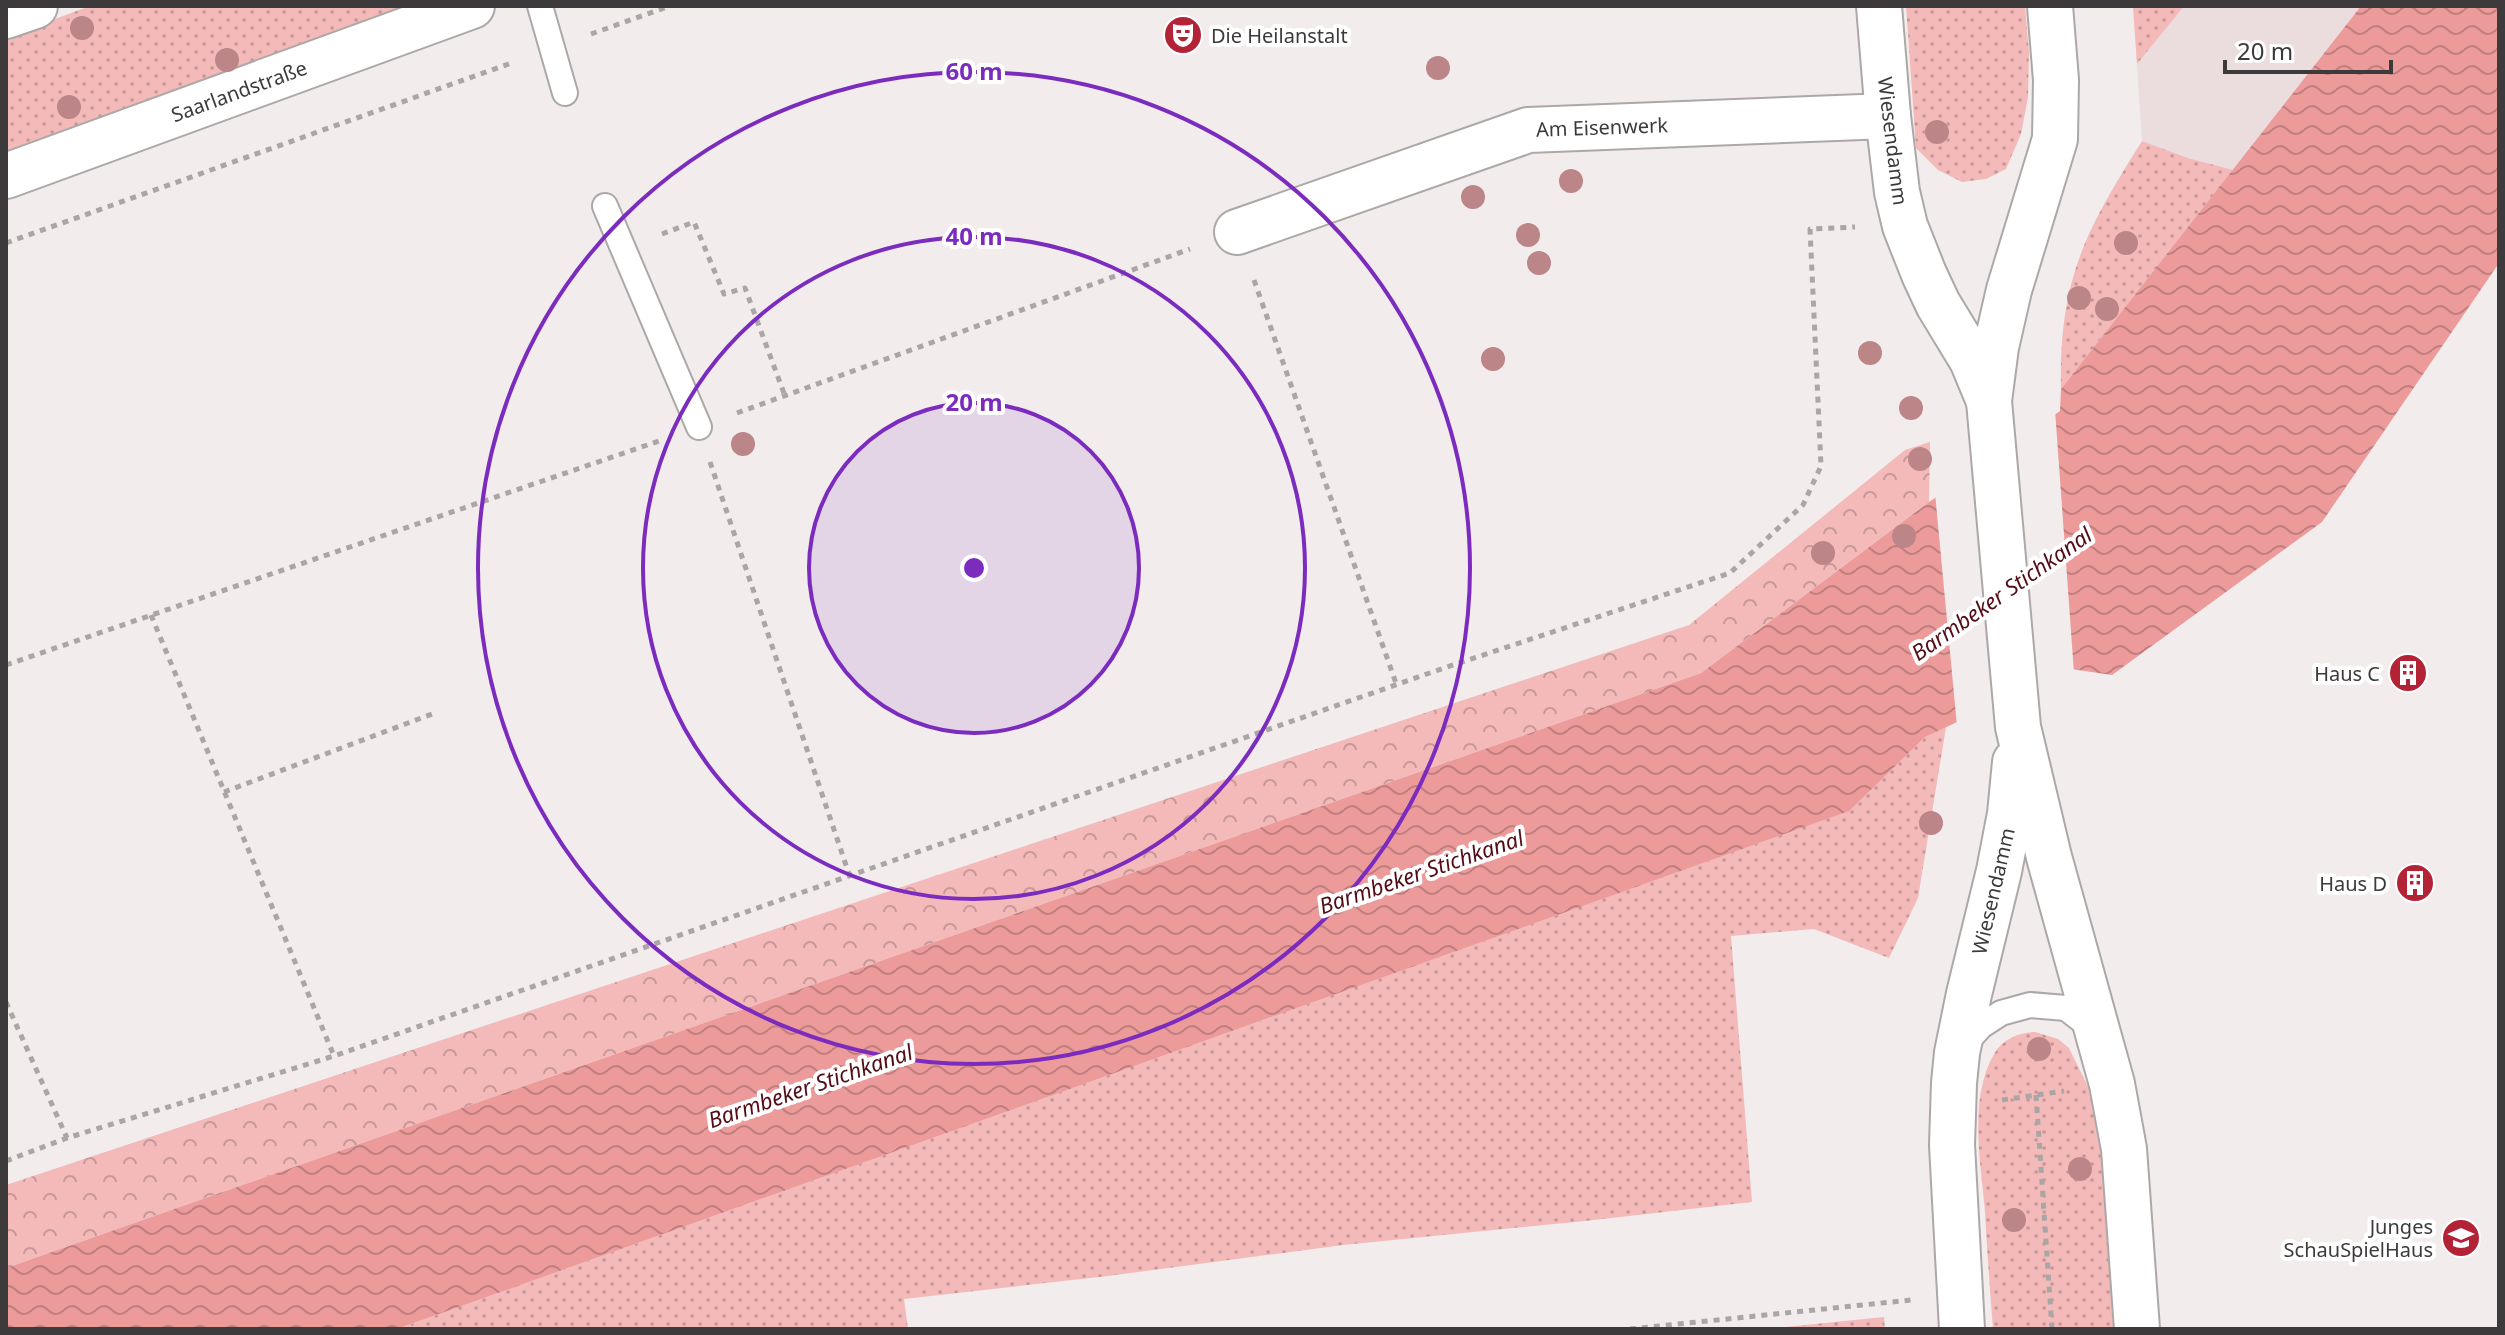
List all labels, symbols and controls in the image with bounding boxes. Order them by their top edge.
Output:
theatre icon: Die Heilanstalt [1162,14,1204,56]
place label: Die Heilanstalt [1211,22,1348,49]
scale bar [2225,24,2391,74]
text: 20 m [2237,34,2293,67]
street label: Saarlandstraße [167,54,311,128]
text: 60 m [945,54,1003,87]
street label: Wiesendamm [1872,75,1914,207]
street label: Am Eisenwerk [1536,111,1669,143]
text: 40 m [945,219,1003,252]
text: 20 m [945,385,1003,418]
water label: Barmbeker Stichkanal [1905,518,2099,667]
centre of rings [960,554,988,582]
building icon: Haus C [2387,652,2429,694]
place label: Haus C [2314,660,2380,687]
water label: Barmbeker Stichkanal [1315,821,1528,920]
street label: Wiesendamm [1965,825,2021,957]
building icon: Haus D [2394,862,2436,904]
place label: Haus D [2319,870,2387,897]
water label: Barmbeker Stichkanal [704,1035,917,1134]
place label: Junges SchauSpielHaus [2284,1213,2433,1263]
school or university icon: Junges SchauSpielHaus [2440,1217,2482,1259]

